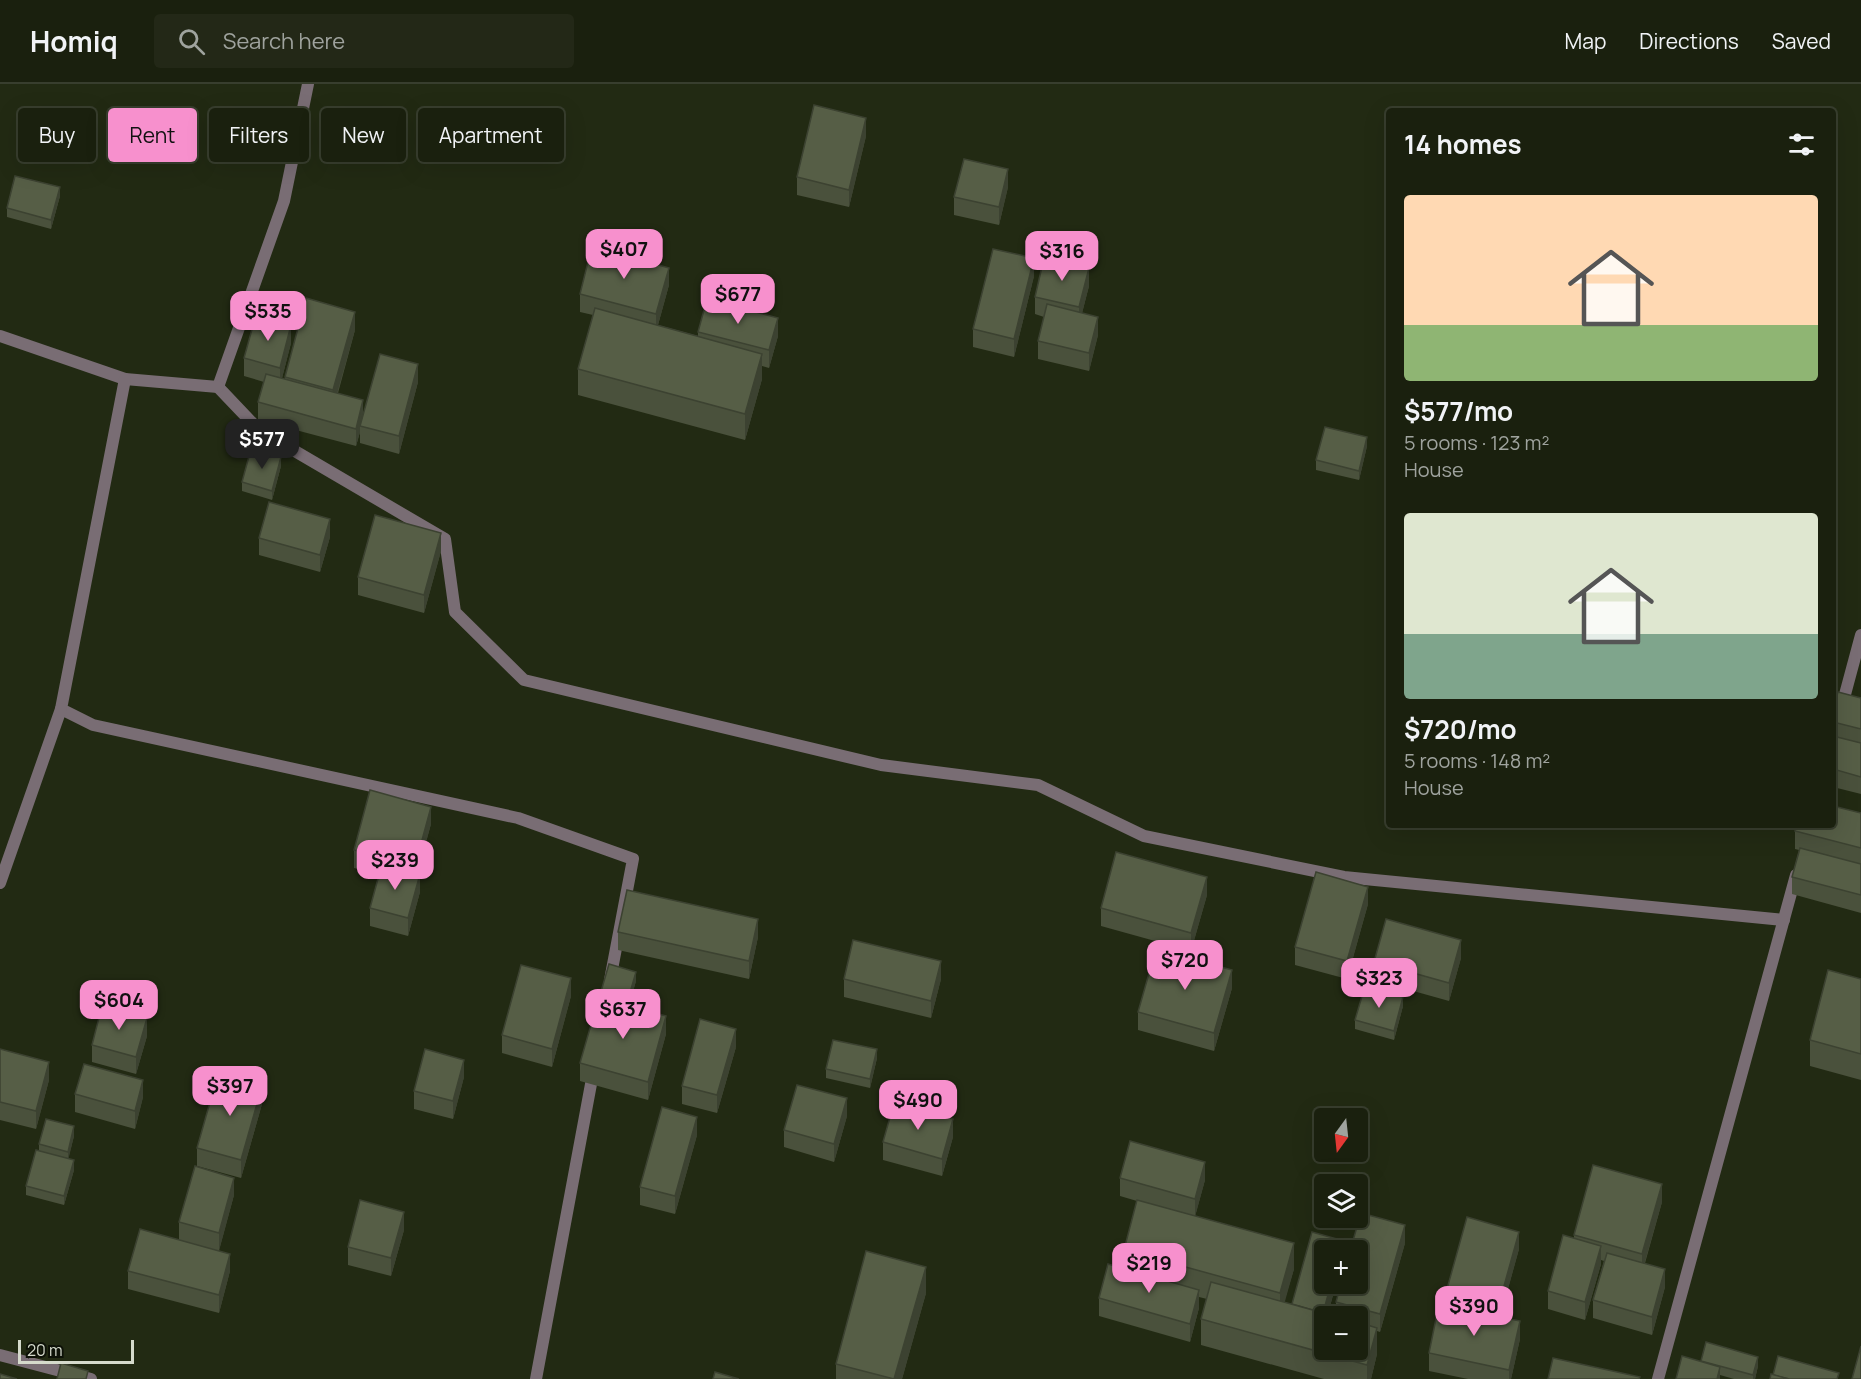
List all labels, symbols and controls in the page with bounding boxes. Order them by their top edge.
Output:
search box [154,14,574,68]
text: Homiq [30,22,118,60]
icon: search [175,25,208,58]
text: Search here [223,26,345,56]
text: Map [1565,27,1606,55]
text: Directions [1639,27,1739,55]
text: Saved [1772,27,1831,55]
chip: Buy [18,108,96,162]
chip: Rent [108,108,197,162]
chip: Filters [209,108,309,162]
chip: New [321,108,406,162]
chip: Apartment [418,108,564,162]
text: 14 homes [1404,126,1522,162]
icon: filters [1785,128,1818,161]
pin: $407 [588,229,660,280]
pin: $316 [1026,231,1098,282]
icon: home [1557,234,1665,342]
text: $407 [600,235,648,262]
text: $316 [1039,237,1085,264]
pin: $677 [702,274,774,325]
text: $677 [715,280,761,307]
pin: $535 [232,291,304,342]
text: $535 [244,297,292,324]
text: $577/mo [1404,393,1513,429]
pin: $577 [226,419,298,470]
text: $577 [239,425,285,452]
text: 5 rooms · 123 m² [1404,429,1549,456]
text: House [1404,456,1464,483]
icon: home [1557,552,1665,660]
text: $720/mo [1404,711,1517,747]
text: 5 rooms · 148 m² [1404,747,1550,774]
text: House [1404,774,1464,801]
pin: $239 [359,840,431,891]
text: $239 [371,846,419,873]
pin: $720 [1149,940,1221,991]
text: $720 [1161,946,1209,973]
pin: $323 [1343,958,1415,1009]
text: $323 [1355,964,1403,991]
pin: $604 [83,980,155,1031]
text: $604 [94,986,144,1013]
pin: $637 [587,989,659,1040]
text: $637 [599,995,647,1022]
pin: $397 [194,1066,266,1117]
text: $397 [206,1072,254,1099]
pin: $490 [882,1080,954,1131]
text: $490 [893,1086,943,1113]
north arrow [1314,1108,1368,1162]
map controls [1314,1108,1368,1360]
button: layers [1314,1174,1368,1228]
button: + [1314,1240,1368,1294]
pin: $219 [1113,1243,1185,1294]
text: $219 [1126,1249,1172,1276]
pin: $390 [1438,1286,1510,1337]
text: $390 [1449,1292,1499,1319]
button: − [1314,1306,1368,1360]
scale bar [18,1337,134,1364]
text: 20 m [27,1339,63,1361]

